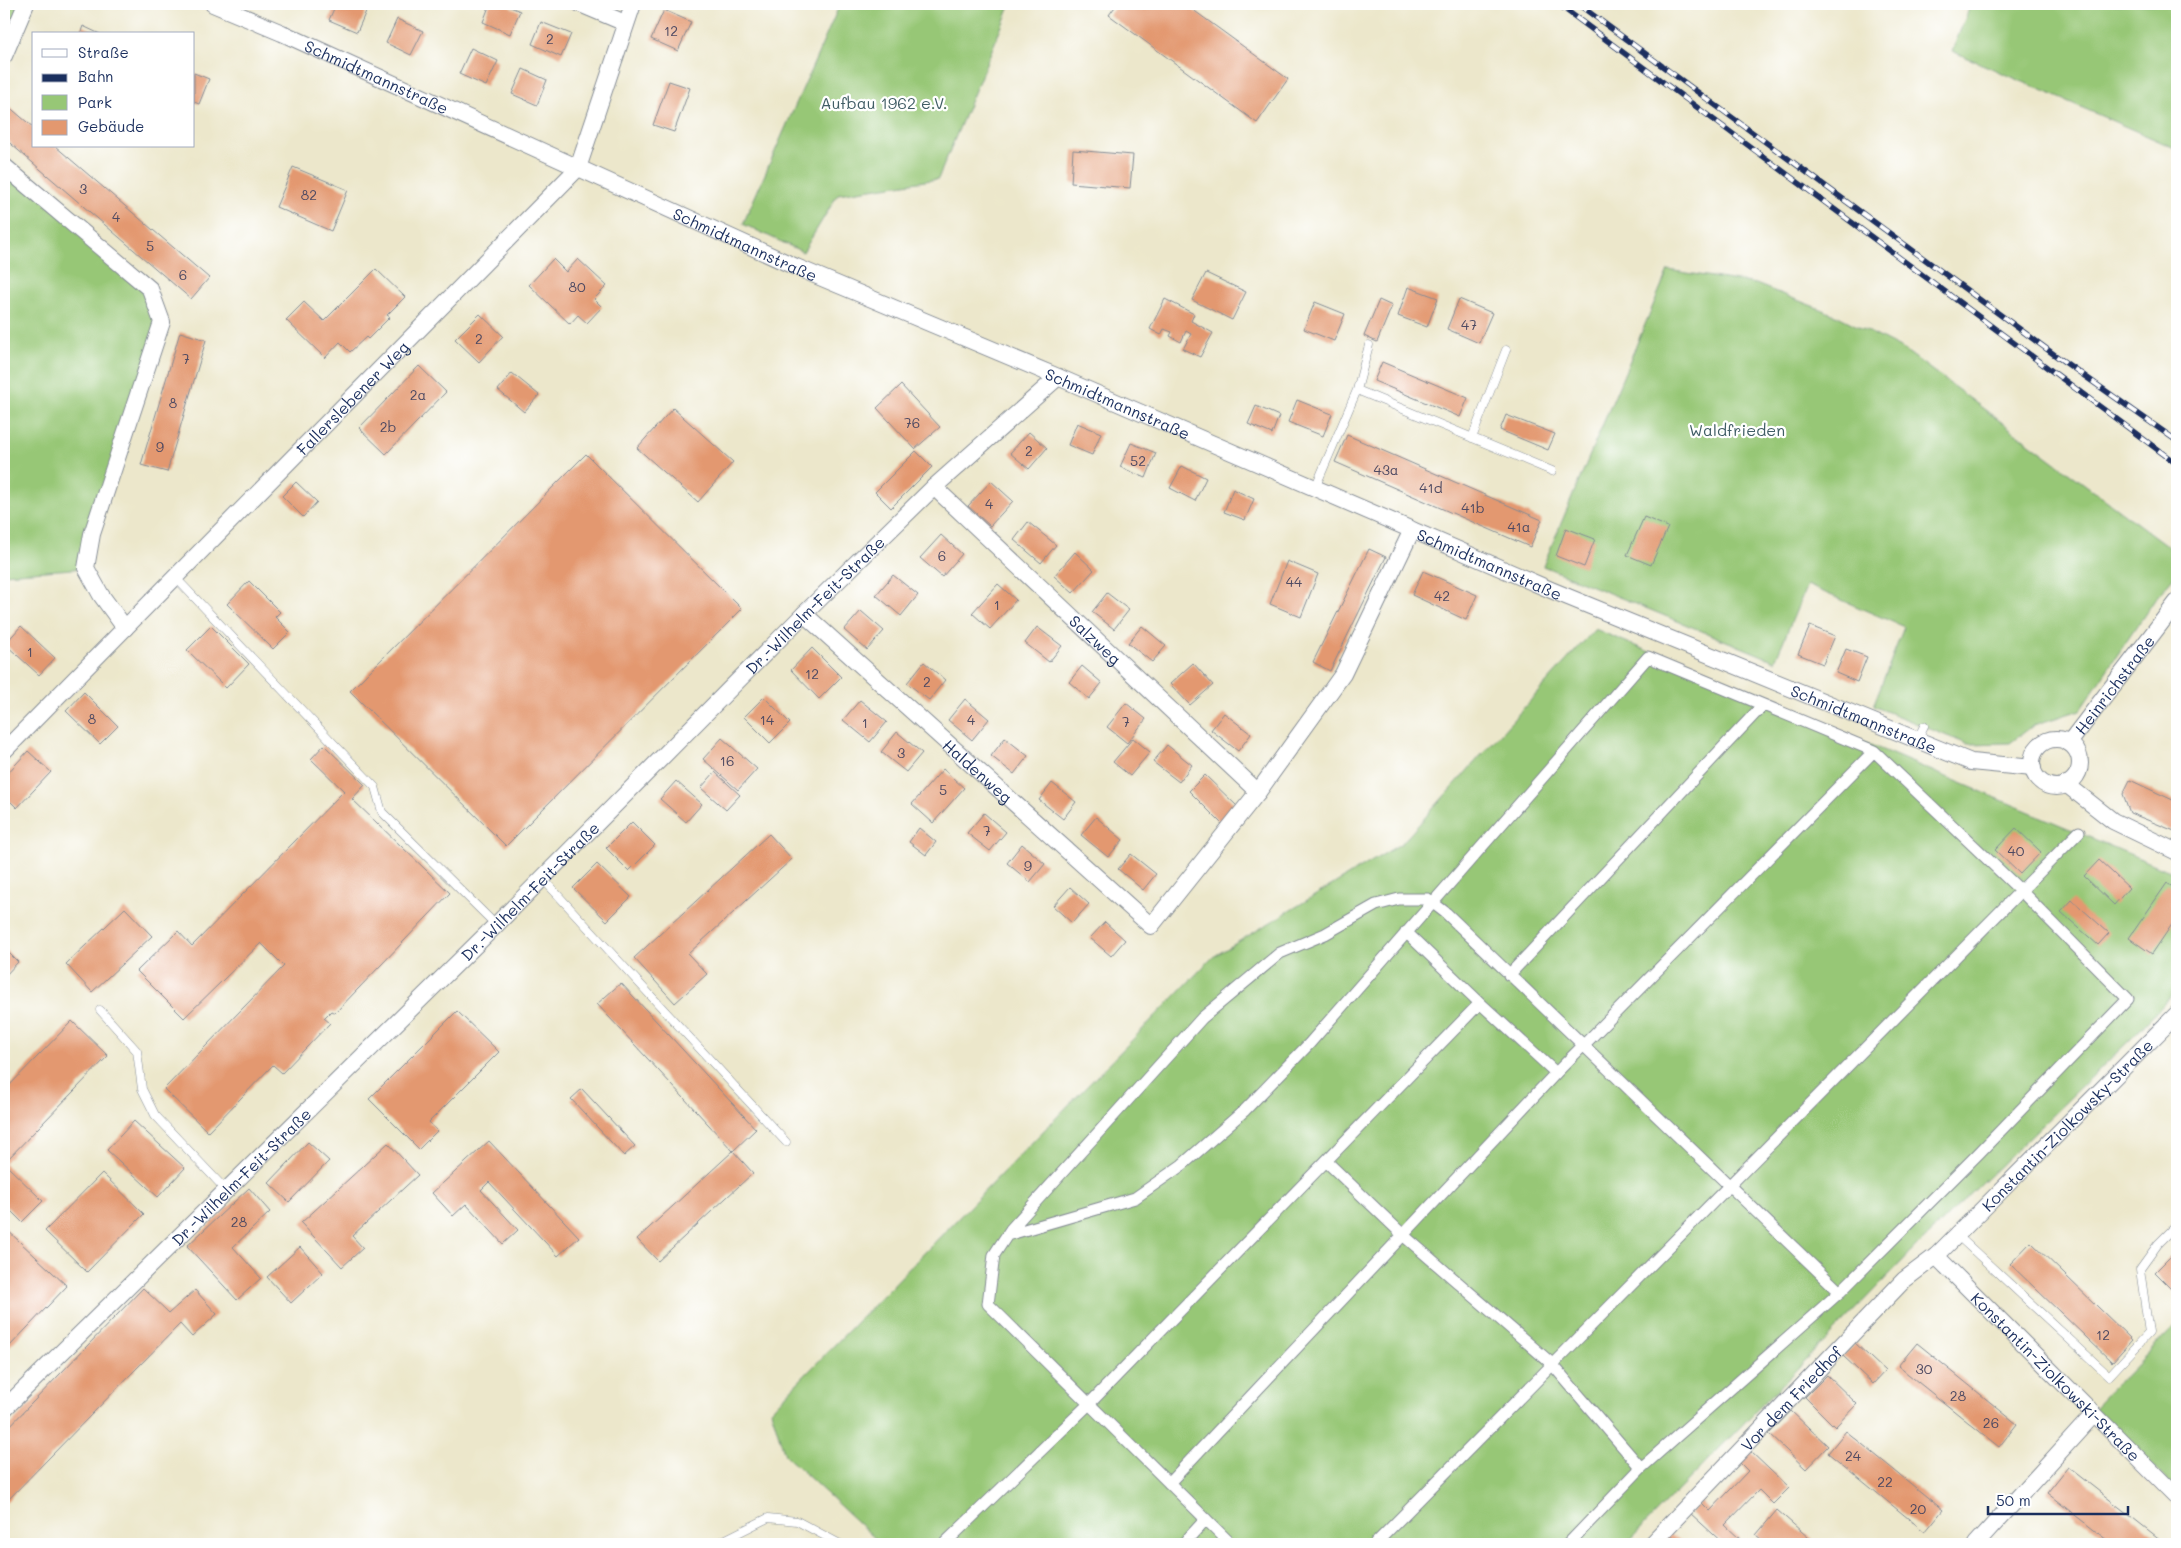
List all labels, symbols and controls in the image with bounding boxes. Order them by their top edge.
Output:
house number: 12 [664,21,678,40]
house number: 2 [546,29,554,48]
legend [32,32,195,148]
street label: Schmidtmannstraße [302,34,452,118]
text: Straße [78,42,129,62]
text: Bahn [78,66,113,86]
text: Park [78,92,112,112]
park label: Aufbau 1962 e.V. [821,92,947,113]
text: Gebäude [78,116,144,136]
house number: 3 [79,179,87,198]
house number: 82 [301,185,317,204]
street label: Schmidtmannstraße [670,202,821,285]
house number: 4 [112,207,121,226]
house number: 5 [146,236,154,255]
house number: 6 [179,265,187,284]
house number: 80 [568,277,586,296]
house number: 47 [1461,315,1477,334]
house number: 2 [475,329,483,348]
street label: Fallerslebener Weg [291,336,413,459]
house number: 7 [182,349,190,368]
street label: Schmidtmannstraße [1042,362,1194,443]
house number: 2a [410,385,426,404]
house number: 8 [169,393,177,412]
house number: 76 [904,413,920,432]
house number: 2b [380,417,396,436]
park label: Waldfrieden [1689,419,1785,440]
house number: 9 [156,437,164,456]
house number: 2 [1025,441,1033,460]
house number: 52 [1130,451,1146,470]
house number: 43a [1373,460,1399,479]
house number: 41d [1419,478,1443,497]
house number: 4 [985,494,994,513]
house number: 41b [1461,498,1485,517]
house number: 41a [1507,517,1531,536]
street label: Schmidtmannstraße [1414,523,1565,604]
street label: Dr.-Wilhelm-Feit-Straße [740,531,889,678]
house number: 6 [938,546,946,565]
house number: 44 [1286,572,1303,591]
house number: 42 [1434,586,1450,605]
house number: 1 [994,595,1000,614]
street label: Salzweg [1065,610,1126,669]
street label: Heinrichstraße [2069,630,2159,738]
house number: 1 [27,642,33,661]
house number: 12 [805,664,819,683]
house number: 2 [923,672,931,691]
street label: Schmidtmannstraße [1788,679,1940,757]
house number: 8 [88,709,96,728]
house number: 14 [760,710,775,729]
house number: 4 [967,710,976,729]
house number: 7 [1122,712,1130,731]
house number: 1 [862,713,868,732]
street label: Haldenweg [939,734,1017,807]
house number: 3 [897,743,905,762]
house number: 16 [720,751,734,770]
house number: 5 [939,780,947,799]
street label: Dr.-Wilhelm-Feit-Straße [456,817,603,965]
house number: 7 [983,821,991,840]
house number: 40 [2008,841,2025,860]
house number: 9 [1024,856,1032,875]
street label: Konstantin-Ziolkowsky-Straße [1977,1034,2157,1215]
street label: Dr.-Wilhelm-Feit-Straße [166,1103,315,1250]
house number: 28 [231,1212,247,1231]
street label: Konstantin-Ziolkowski-Straße [1967,1287,2145,1465]
house number: 12 [2096,1325,2110,1344]
street label: Vor dem Friedhof [1736,1341,1846,1455]
house number: 30 [1916,1359,1933,1378]
house number: 28 [1950,1386,1966,1405]
house number: 26 [1983,1413,1999,1432]
house number: 24 [1845,1446,1862,1465]
house number: 22 [1877,1472,1893,1491]
scale bar [1988,1483,2128,1515]
text: 50 m [1996,1490,2031,1510]
house number: 20 [1910,1499,1927,1518]

